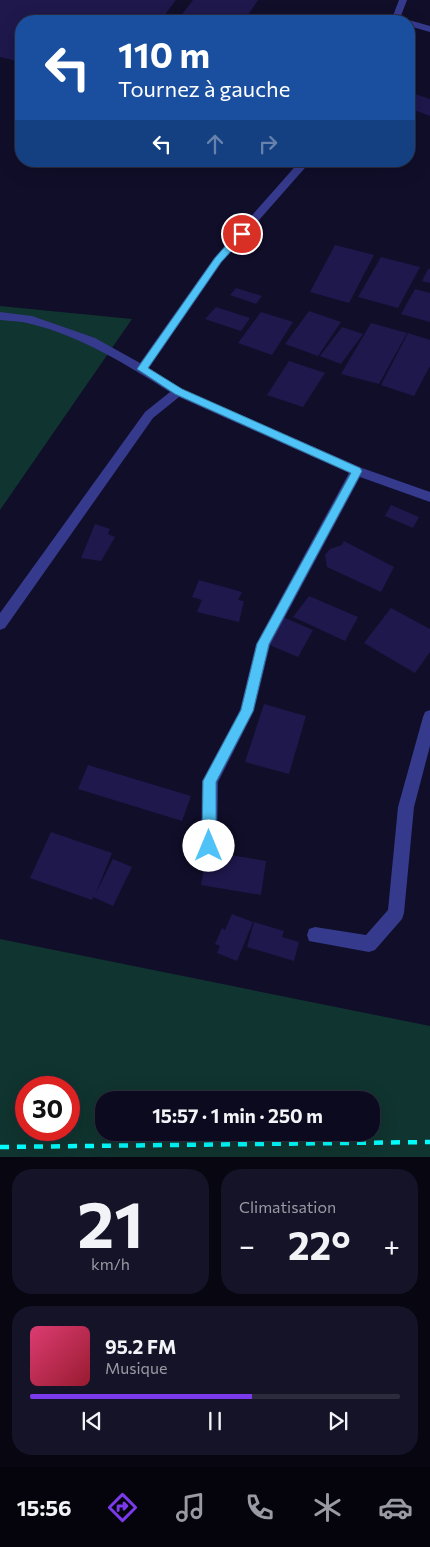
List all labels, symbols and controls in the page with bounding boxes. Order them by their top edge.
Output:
text: 110 m [118,32,210,75]
icon: left [35,35,100,100]
text: Tournez à gauche [118,75,290,102]
icon: left [148,130,176,158]
icon: ahead [201,130,229,158]
icon: right [254,130,282,158]
pin [221,213,263,255]
icon: arrive [228,220,256,248]
position arrow [182,819,234,871]
speed limit sign: 30 [15,1076,80,1141]
text: 15:57 · 1 min · 250 m [152,1104,323,1127]
text: 21 [77,1182,144,1261]
text: Climatisation [239,1197,336,1216]
text: 22° [288,1221,351,1268]
text: − [239,1228,255,1262]
text: + [384,1228,400,1262]
text: km/h [91,1254,130,1273]
text: 95.2 FM [105,1335,176,1358]
text: Musique [105,1358,167,1377]
icon: previous [78,1407,106,1435]
icon: pause [201,1407,229,1435]
icon: next [324,1407,352,1435]
icon: directions [105,1490,140,1525]
icon: music [173,1490,208,1525]
icon: phone [242,1490,277,1525]
icon: climate [310,1490,345,1525]
icon: car [378,1490,413,1525]
text: 15:56 [17,1494,72,1521]

